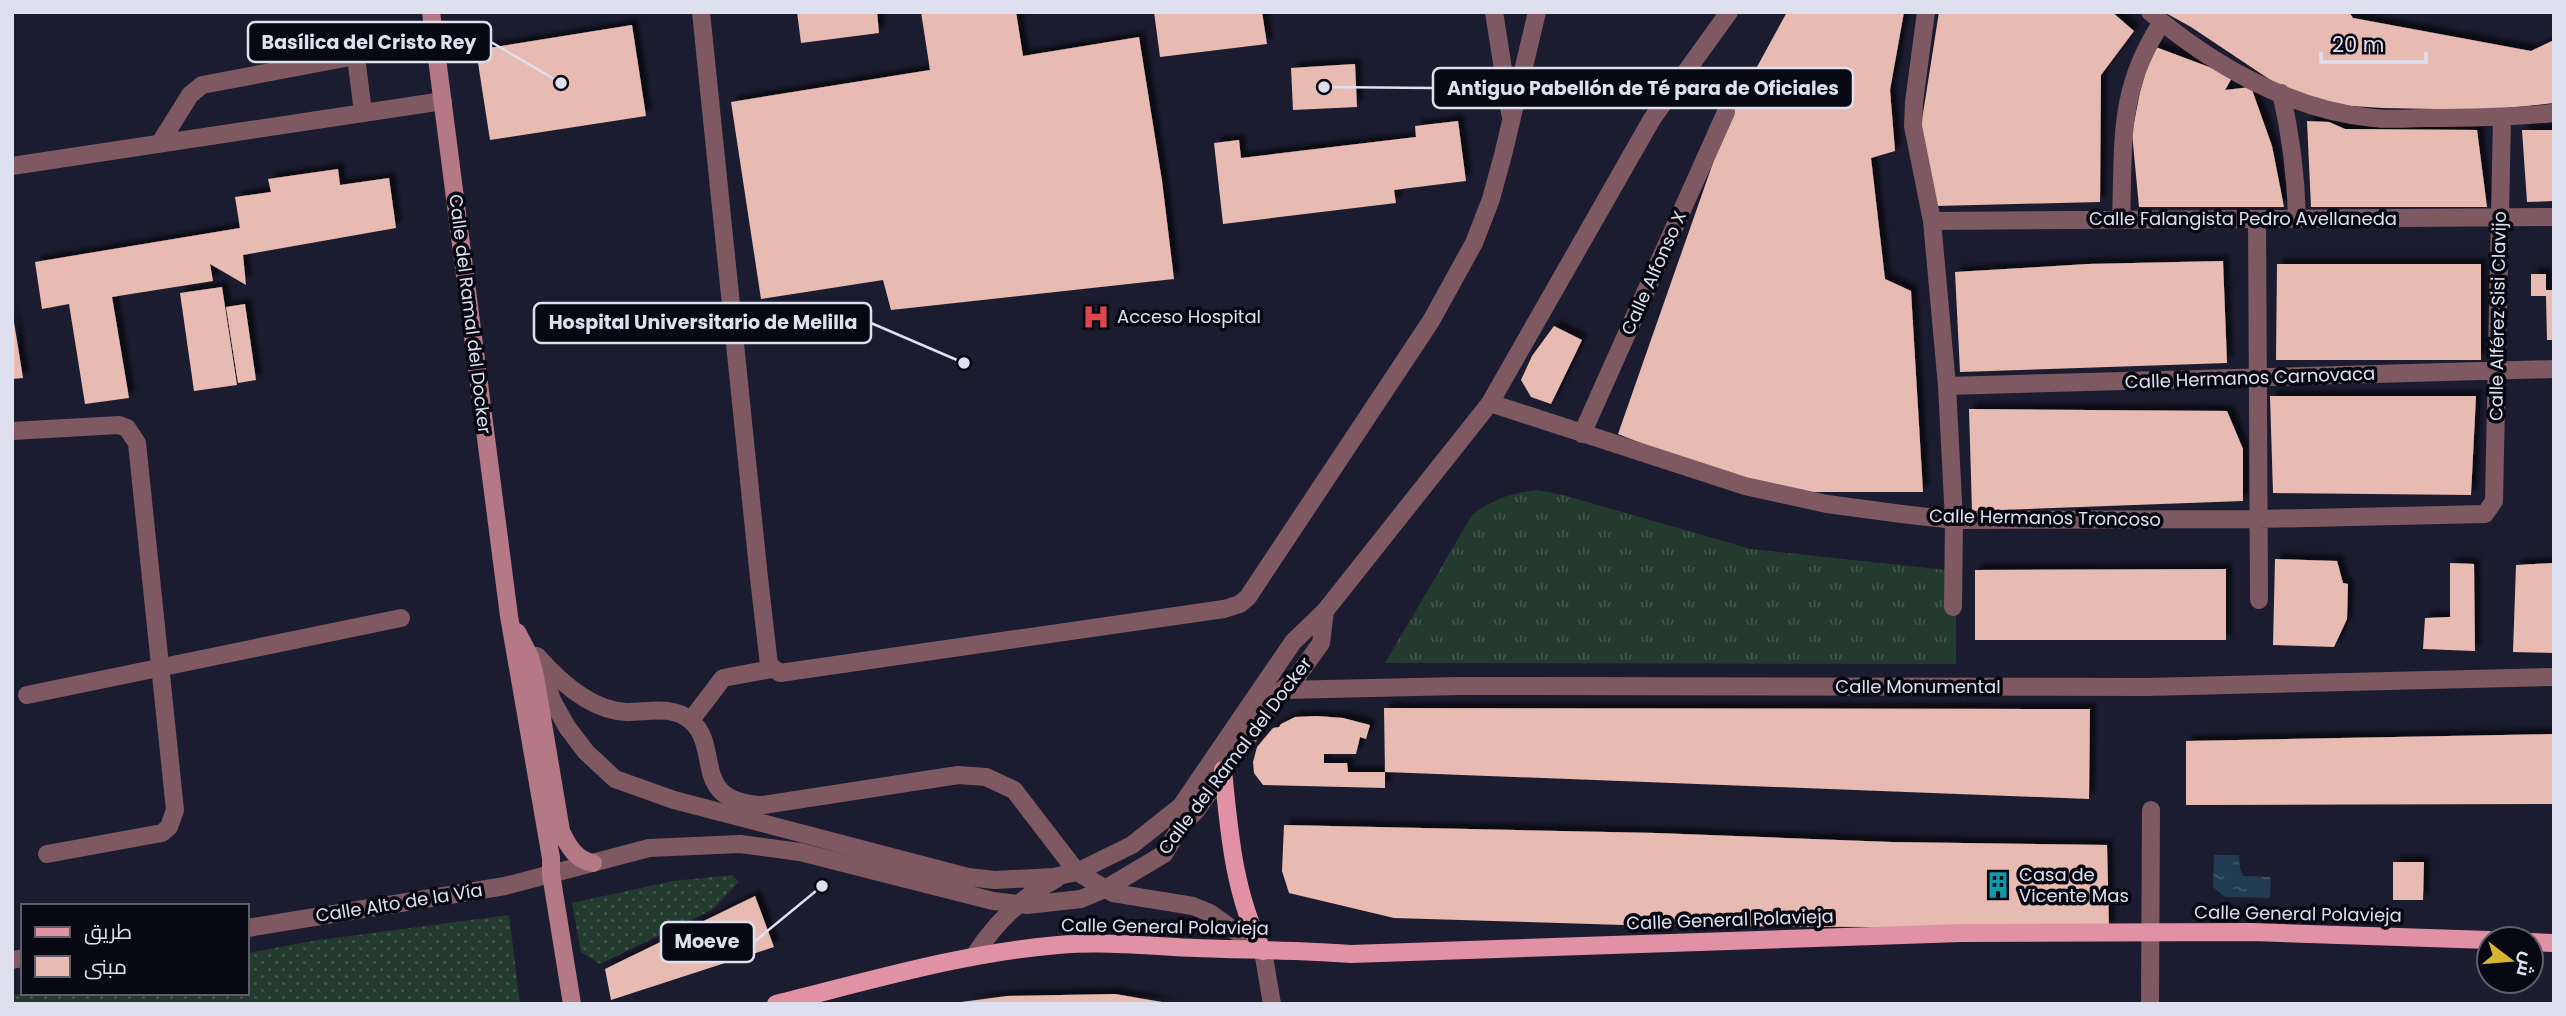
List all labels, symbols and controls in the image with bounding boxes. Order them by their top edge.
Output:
scale bar [2321,21,2426,65]
callout: Basílica del Cristo Rey [248,22,491,62]
text: Basílica del Cristo Rey [262,29,477,56]
text: 20 m [2332,30,2385,59]
callout: Antiguo Pabellón de Té para de Oficiales [1433,68,1853,108]
text: Antiguo Pabellón de Té para de Oficiales [1447,75,1839,102]
street label: Calle del Ramal del Docker [443,193,498,436]
street label: Calle Falangista Pedro Avellaneda [2089,206,2397,231]
street label: Calle Alfonso X [1615,207,1692,339]
street label: Calle Alférez Sisi Clavijo [2483,211,2512,421]
hospital icon: Acceso Hospital [1081,302,1111,332]
callout: Hospital Universitario de Melilla [534,303,871,343]
place label: Acceso Hospital [1117,304,1261,329]
text: Hospital Universitario de Melilla [549,309,857,336]
street label: Calle Hermanos Carnovaca [2124,361,2376,394]
street label: Calle Hermanos Troncoso [1929,503,2161,532]
street label: Calle del Ramal del Docker [1152,652,1317,860]
street label: Calle Monumental [1835,674,2001,699]
place label: Casa de Vicente Mas [2019,862,2129,908]
building icon: Casa de Vicente Mas [1983,870,2013,900]
street label: Calle Alto de la Vía [314,877,484,928]
street label: Calle General Polavieja [2194,899,2402,928]
street label: Calle General Polavieja [1626,903,1834,936]
legend [21,904,248,995]
street label: Calle General Polavieja [1061,912,1269,941]
text: طريق [84,917,132,946]
callout: Moeve [661,922,754,962]
north arrow [2475,925,2545,995]
text: Moeve [675,928,740,955]
text: ش [2510,949,2542,980]
text: مبنى [84,952,127,981]

